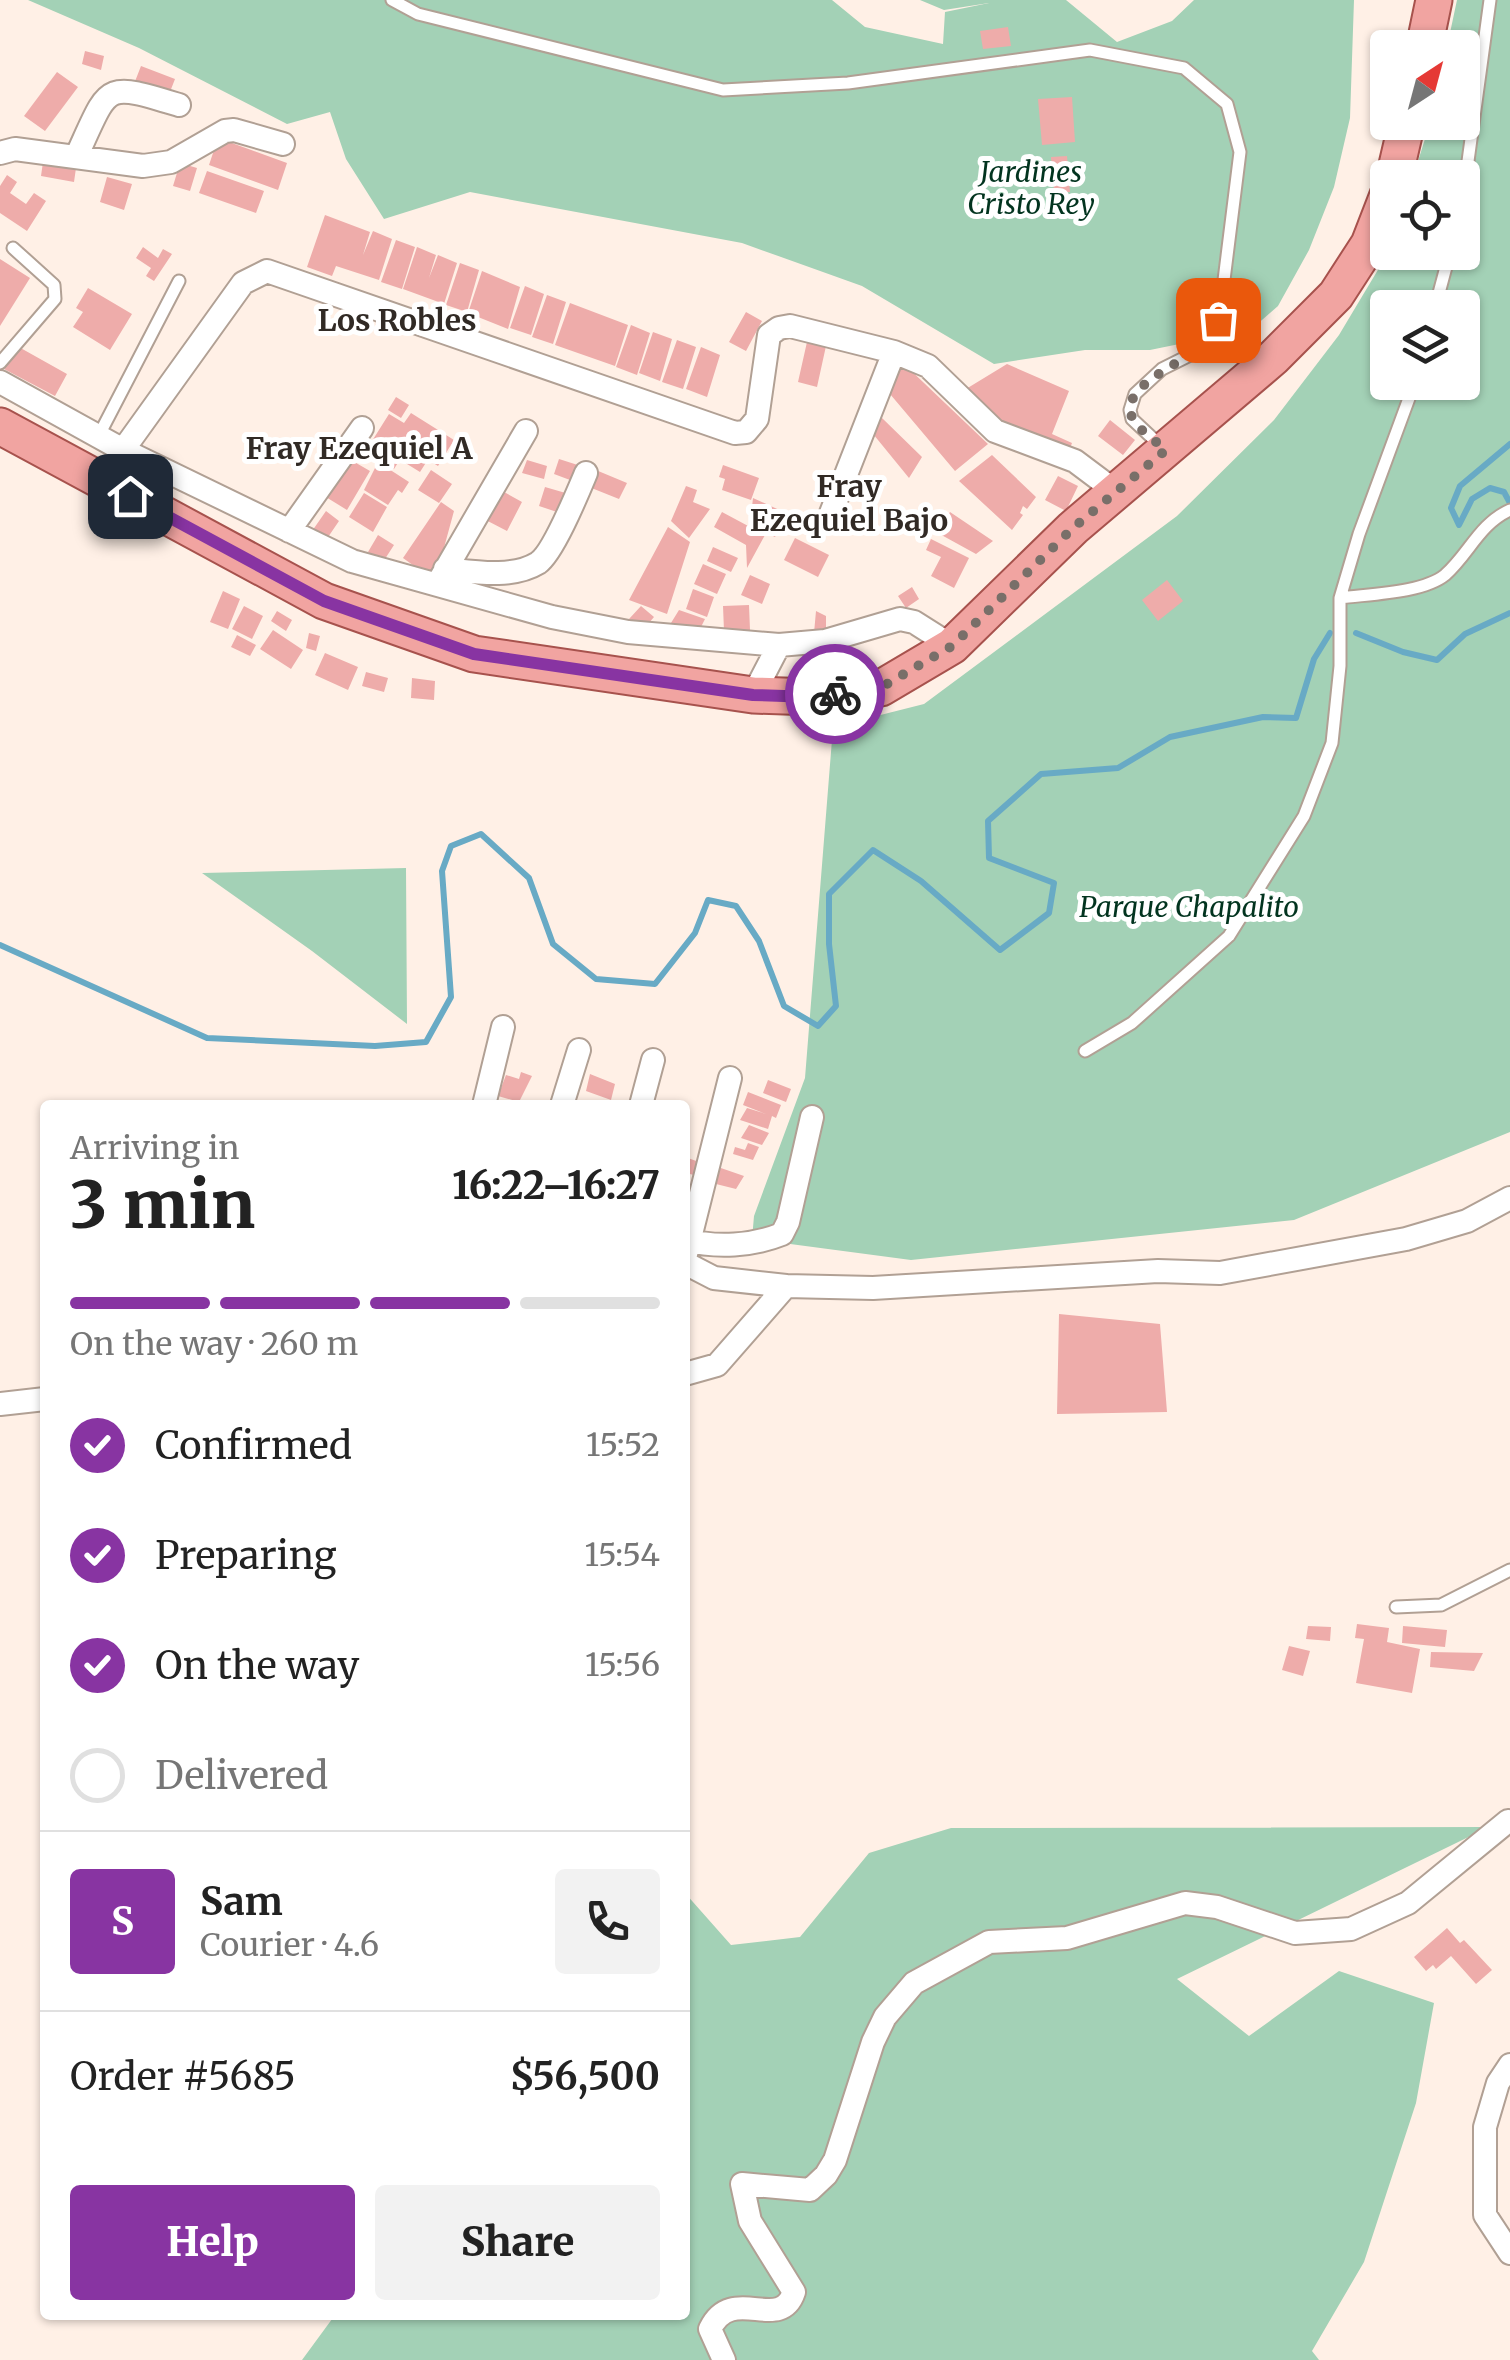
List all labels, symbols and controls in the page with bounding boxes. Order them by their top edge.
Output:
north arrow [1370,30,1480,140]
map controls [1370,30,1480,400]
park label: Jardines Cristo Rey [967,154,1095,222]
button: locate [1370,160,1480,270]
pin [1176,278,1261,363]
button: layers [1370,290,1480,400]
icon: bag [1191,293,1246,348]
district label: Los Robles [317,301,477,339]
district label: Fray Ezequiel A [246,429,473,467]
pin [88,454,173,539]
district label: Fray Ezequiel Bajo [750,467,948,539]
icon: home [103,469,158,524]
courier [785,644,885,744]
icon: bike [808,667,863,722]
park label: Parque Chapalito [1079,889,1299,925]
text: Arriving in [70,1128,239,1168]
text: 16:22–16:27 [452,1162,660,1209]
text: 3 min [70,1164,255,1246]
text: On the way · 260 m [70,1324,358,1364]
icon: check [70,1418,125,1473]
text: Confirmed [155,1422,352,1469]
text: 15:52 [586,1425,660,1465]
icon: check [70,1528,125,1583]
text: Preparing [155,1532,337,1579]
text: 15:54 [585,1535,660,1575]
icon: check [70,1638,125,1693]
text: On the way [155,1642,359,1689]
text: 15:56 [585,1645,660,1685]
text: Delivered [155,1752,328,1799]
button: phone [555,1869,660,1974]
text: Sam [200,1878,283,1925]
text: S [111,1898,134,1945]
text: Courier · 4.6 [200,1925,379,1965]
text: Order #5685 [70,2053,296,2100]
text: $56,500 [509,2053,660,2100]
button: Help [70,2185,355,2300]
button: Share [375,2185,660,2300]

